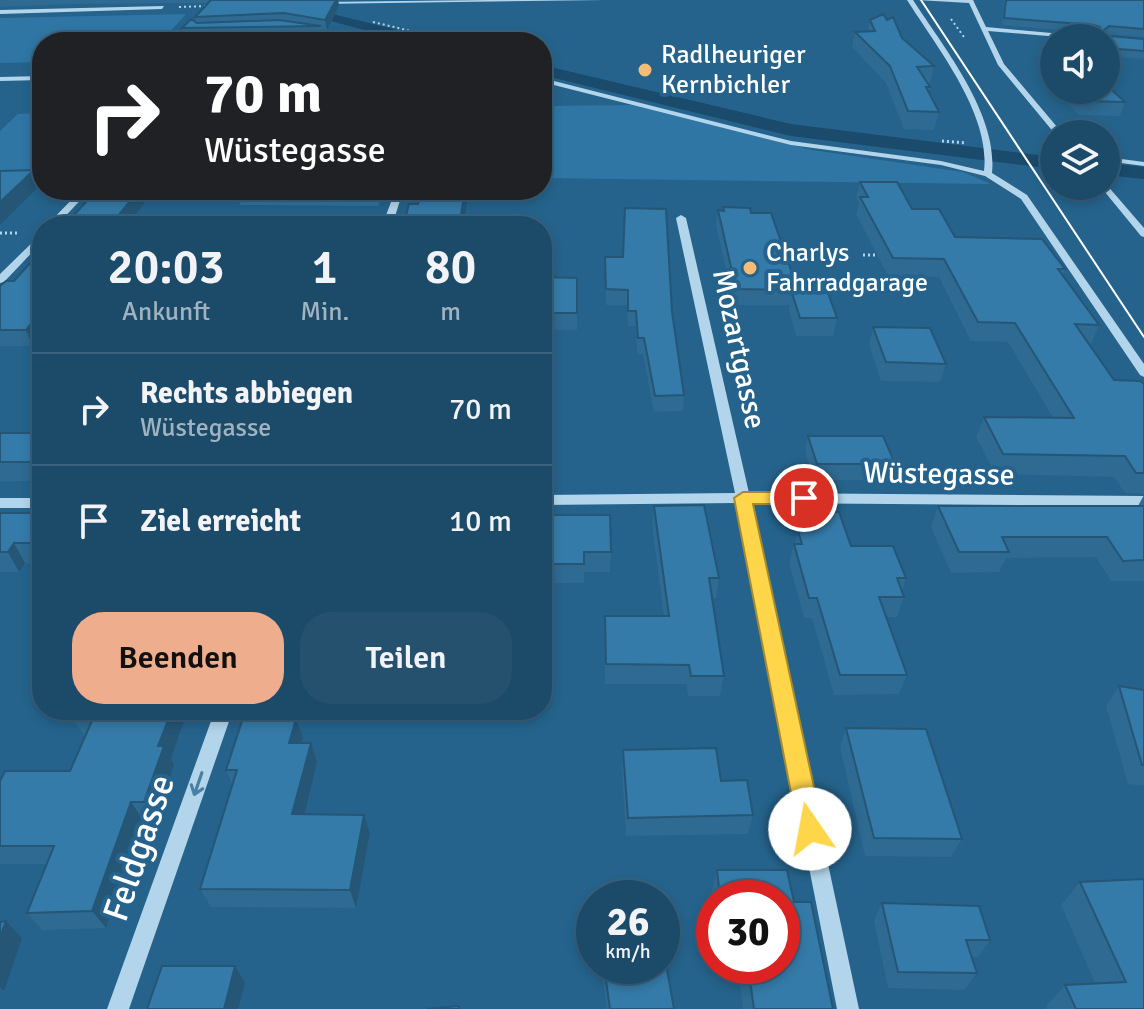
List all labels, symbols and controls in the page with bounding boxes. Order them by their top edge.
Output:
map controls [1040,24,1120,200]
button: sound [1040,24,1120,104]
place label: Radlheuriger Kernbichler [661,39,806,101]
text: 70 m [204,59,322,128]
marker: Radlheuriger Kernbichler [636,61,654,79]
icon: right [72,64,176,168]
button: layers [1040,120,1120,200]
text: Wüstegasse [204,128,386,173]
place label: Charlys Fahrradgarage [766,237,928,299]
text: 20:03 [107,238,225,297]
text: 1 [312,238,338,297]
text: 80 [425,238,477,297]
marker: Charlys Fahrradgarage [741,259,759,277]
street label: Mozartgasse [704,266,774,432]
text: Ankunft [122,296,210,328]
text: Min. [300,296,349,328]
text: m [440,296,461,328]
text: Rechts abbiegen [140,375,353,412]
icon: right [72,387,116,431]
text: 70 m [449,391,512,428]
text: Wüstegasse [140,412,271,444]
street label: Wüstegasse [863,454,1015,494]
pin [770,464,838,532]
icon: arrive [782,476,826,520]
icon: arrive [72,499,116,543]
text: Ziel erreicht [140,503,301,540]
text: 10 m [449,503,512,540]
button: Beenden [72,612,284,704]
button: Teilen [300,612,512,704]
street label: Feldgasse [93,769,185,927]
one-way arrow [189,771,204,796]
position arrow [768,787,852,871]
speed limit sign: 30 [696,880,800,984]
text: 26 [606,897,650,947]
text: km/h [605,939,651,964]

